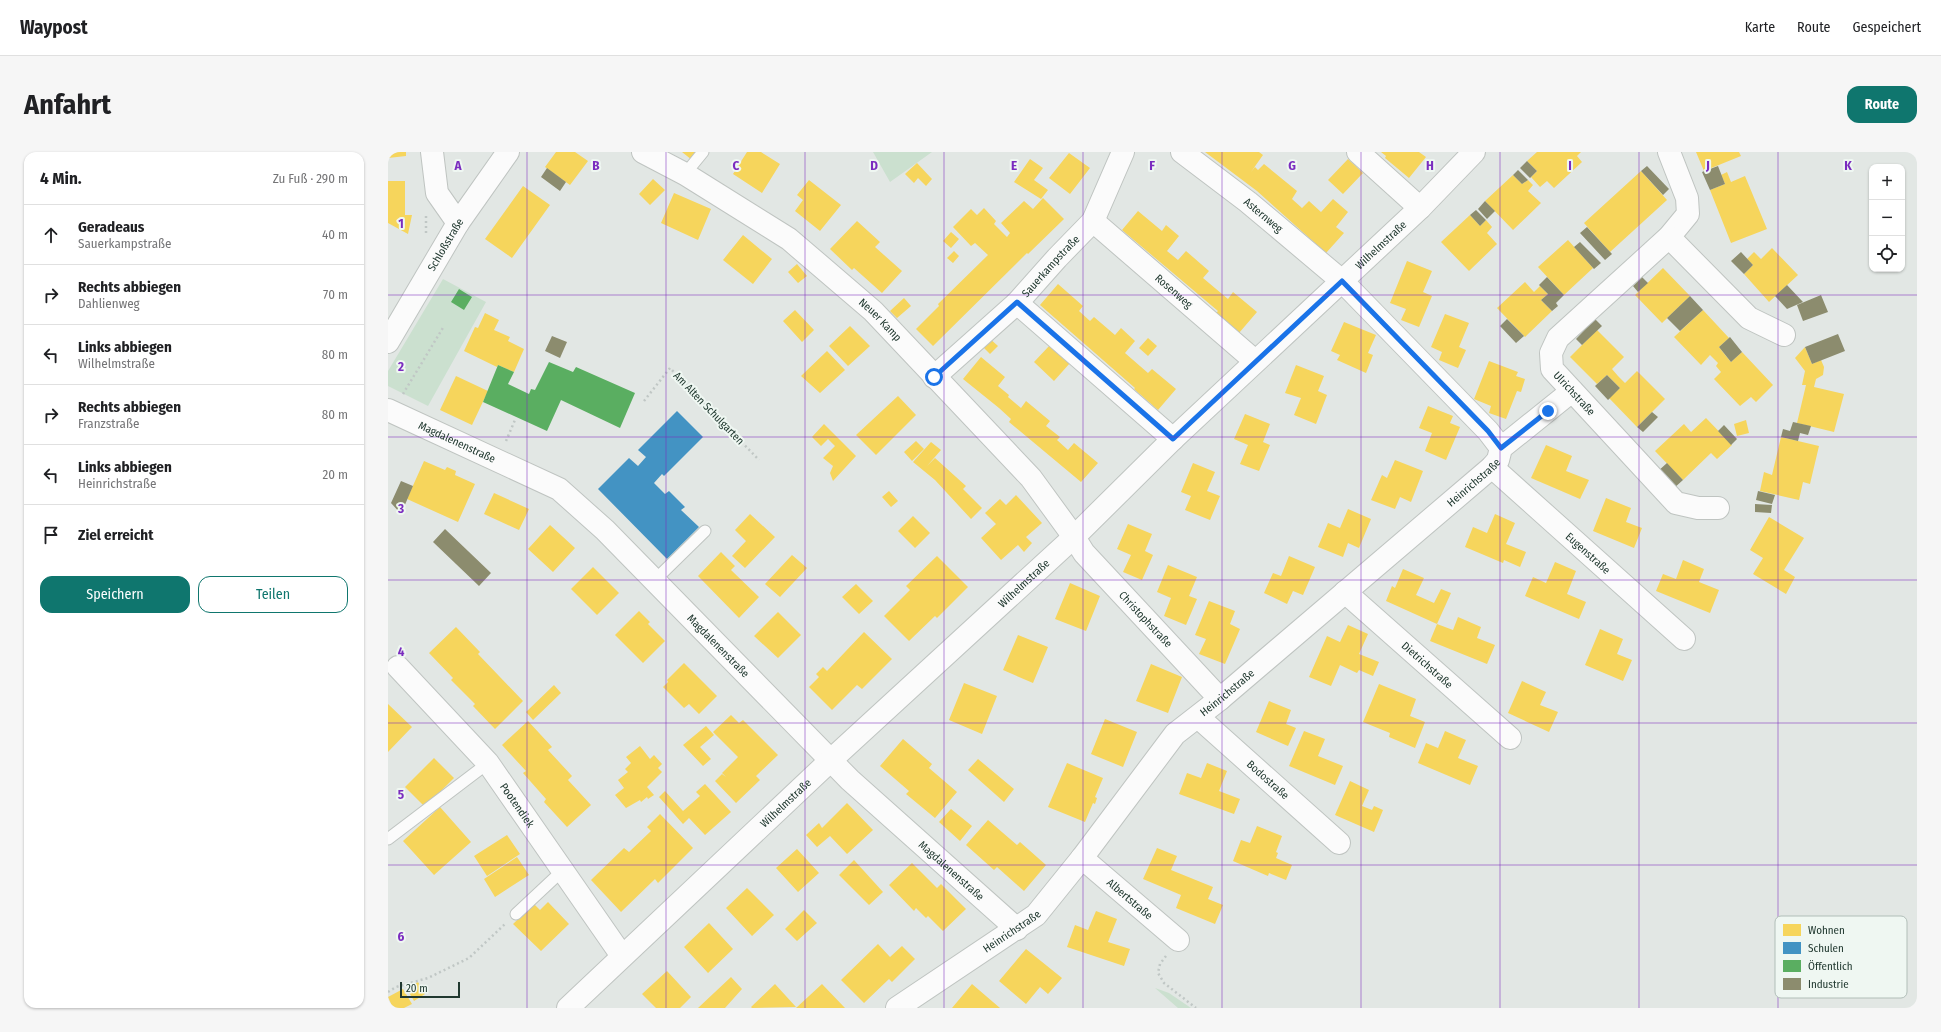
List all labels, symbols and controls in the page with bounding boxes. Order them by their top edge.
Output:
text: Waypost [20,16,88,39]
text: Karte [1745,19,1775,36]
text: Route [1797,19,1830,36]
text: Gespeichert [1852,19,1921,36]
button: Route [1847,86,1917,123]
text: Anfahrt [24,88,111,121]
text: A [453,158,462,173]
text: B [592,158,600,173]
text: C [733,158,740,173]
text: D [870,158,878,173]
text: E [1011,158,1017,173]
text: F [1149,158,1155,173]
text: G [1288,158,1296,173]
text: H [1426,158,1434,173]
text: I [1568,158,1572,173]
text: J [1705,158,1710,173]
text: K [1844,158,1852,173]
map controls [1869,164,1905,272]
button: + [1869,164,1905,200]
text: 4 Min. [40,168,82,189]
text: Zu Fuß · 290 m [273,171,348,186]
street label: Asternweg [1241,195,1286,236]
button: − [1869,200,1905,236]
text: 1 [398,216,404,231]
street label: Schloßstraße [425,216,466,274]
text: Geradeaus [78,218,144,236]
street label: Wilhelmstraße [1353,218,1409,272]
icon: ahead [40,224,62,246]
text: 40 m [322,227,348,242]
street label: Sauerkampstraße [1019,233,1082,300]
text: Sauerkampstraße [78,236,171,251]
button: locate [1869,236,1905,272]
street label: Rosenweg [1152,272,1196,312]
text: Rechts abbiegen [78,278,181,296]
icon: right [40,284,62,306]
text: 70 m [323,287,348,302]
text: Dahlienweg [78,296,140,311]
street label: Neuer Kamp [856,296,904,344]
text: Links abbiegen [78,338,172,356]
icon: left [40,344,62,366]
text: 80 m [322,347,348,362]
text: Wilhelmstraße [78,356,155,371]
text: 2 [397,359,404,374]
route start [925,368,943,386]
street label: Am Alten Schulgarten [671,369,747,447]
street label: Ulrichstraße [1551,369,1598,418]
text: Rechts abbiegen [78,398,181,416]
route end [1539,402,1557,420]
icon: right [40,404,62,426]
text: 80 m [322,407,348,422]
text: Franzstraße [78,416,139,431]
street label: Magdalenenstraße [416,419,497,466]
street label: Heinrichstraße [1445,456,1503,509]
text: Links abbiegen [78,458,172,476]
icon: left [40,464,62,486]
text: 20 m [322,467,348,482]
text: Heinrichstraße [78,476,156,491]
text: 3 [397,501,404,516]
icon: arrive [40,524,62,546]
text: Ziel erreicht [78,526,153,544]
street label: Eugenstraße [1563,530,1613,577]
street label: Wilhelmstraße [996,557,1052,610]
button: Speichern [40,576,190,613]
button: Teilen [198,576,348,613]
street label: Christophstraße [1116,589,1175,650]
street label: Magdalenenstraße [684,612,752,680]
street label: Dietrichstraße [1399,639,1455,691]
text: 4 [398,644,405,659]
street label: Heinrichstraße [1198,667,1257,719]
street label: Bodostraße [1244,758,1292,802]
street label: Wilhelmstraße [758,776,814,830]
street label: Pootendiek [497,781,537,831]
text: 5 [398,787,404,802]
street label: Magdalenenstraße [916,838,986,903]
street label: Albertstraße [1104,876,1155,922]
street label: Heinrichstraße [981,908,1044,956]
legend [1775,916,1907,998]
text: Wohnen [1808,924,1845,937]
text: 6 [398,929,405,944]
text: Schulen [1808,942,1844,955]
text: Öffentlich [1808,960,1852,973]
text: Industrie [1808,978,1849,991]
scale bar [400,980,460,999]
text: 20 m [406,982,428,995]

